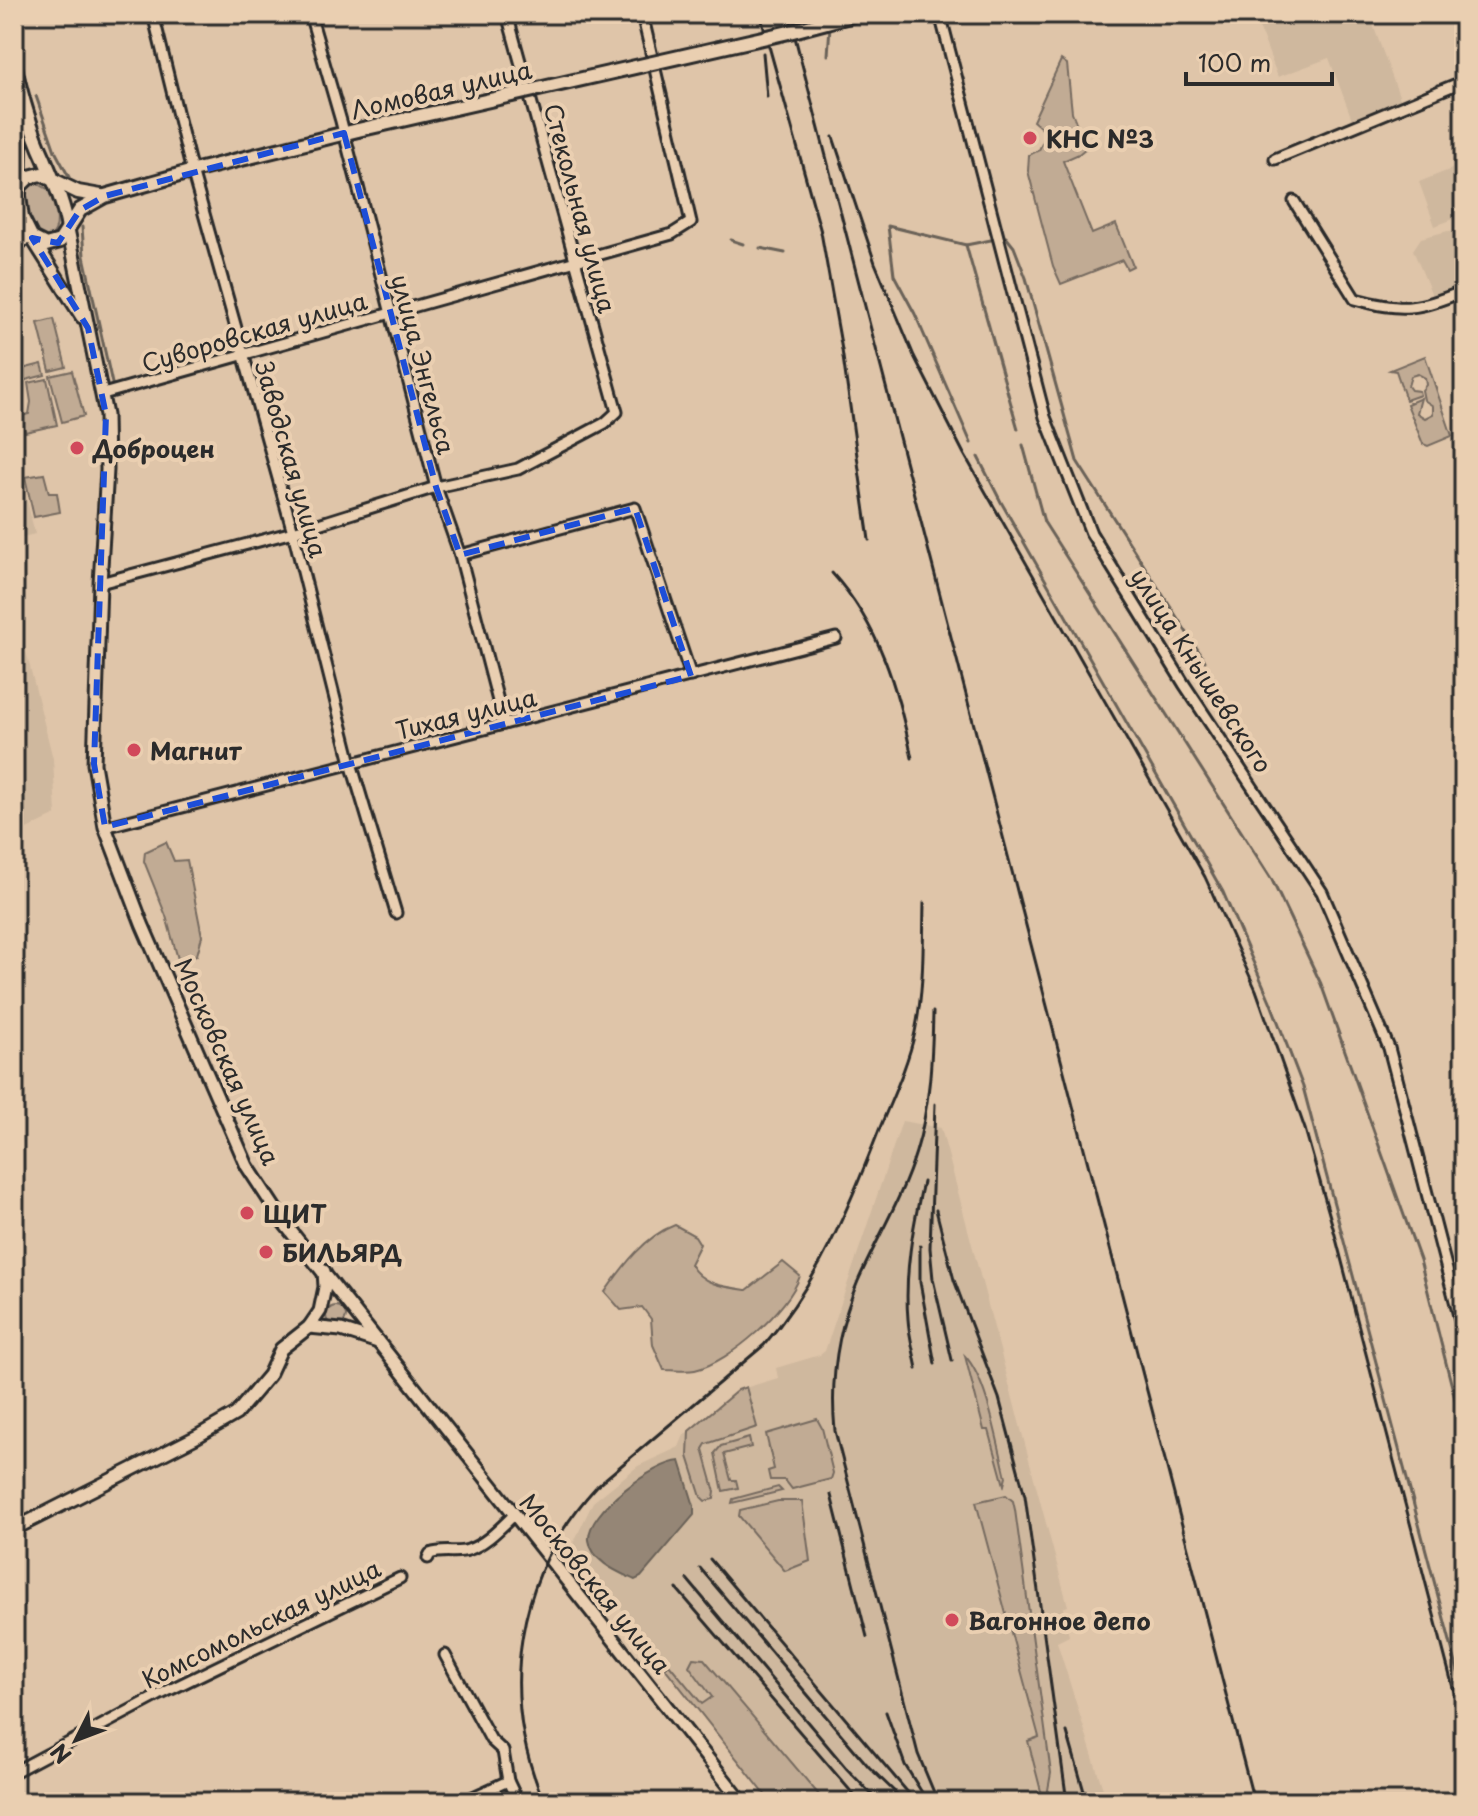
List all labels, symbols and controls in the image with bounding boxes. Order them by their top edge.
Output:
scale bar [1186,36,1332,86]
text: 100 m [1198,44,1271,80]
street label: Ломовая улица [347,51,535,127]
street label: Стекольная улица [536,99,626,317]
place label: КНС №3 [1046,120,1154,156]
marker: КНС №3 [1021,129,1039,147]
street label: улица Энгельса [383,270,465,458]
street label: Суворовская улица [137,282,371,380]
street label: Заводская улица [247,356,337,562]
place label: Доброцен [92,430,215,466]
marker: Доброцен [68,439,86,457]
street label: улица Кнышевского [1122,561,1282,779]
street label: Тихая улица [392,678,540,748]
place label: Магнит [150,732,243,768]
marker: Магнит [125,741,143,759]
street label: Московская улица [166,952,290,1170]
place label: ЩИТ [263,1195,327,1231]
marker: ЩИТ [238,1204,256,1222]
place label: БИЛЬЯРД [282,1234,402,1270]
marker: БИЛЬЯРД [257,1243,275,1261]
street label: Московская улица [512,1485,680,1681]
street label: Комсомольская улица [136,1549,386,1697]
place label: Вагонное депо [968,1602,1150,1638]
marker: Вагонное депо [943,1611,961,1629]
north arrow [36,1700,116,1780]
text: N [42,1737,78,1772]

